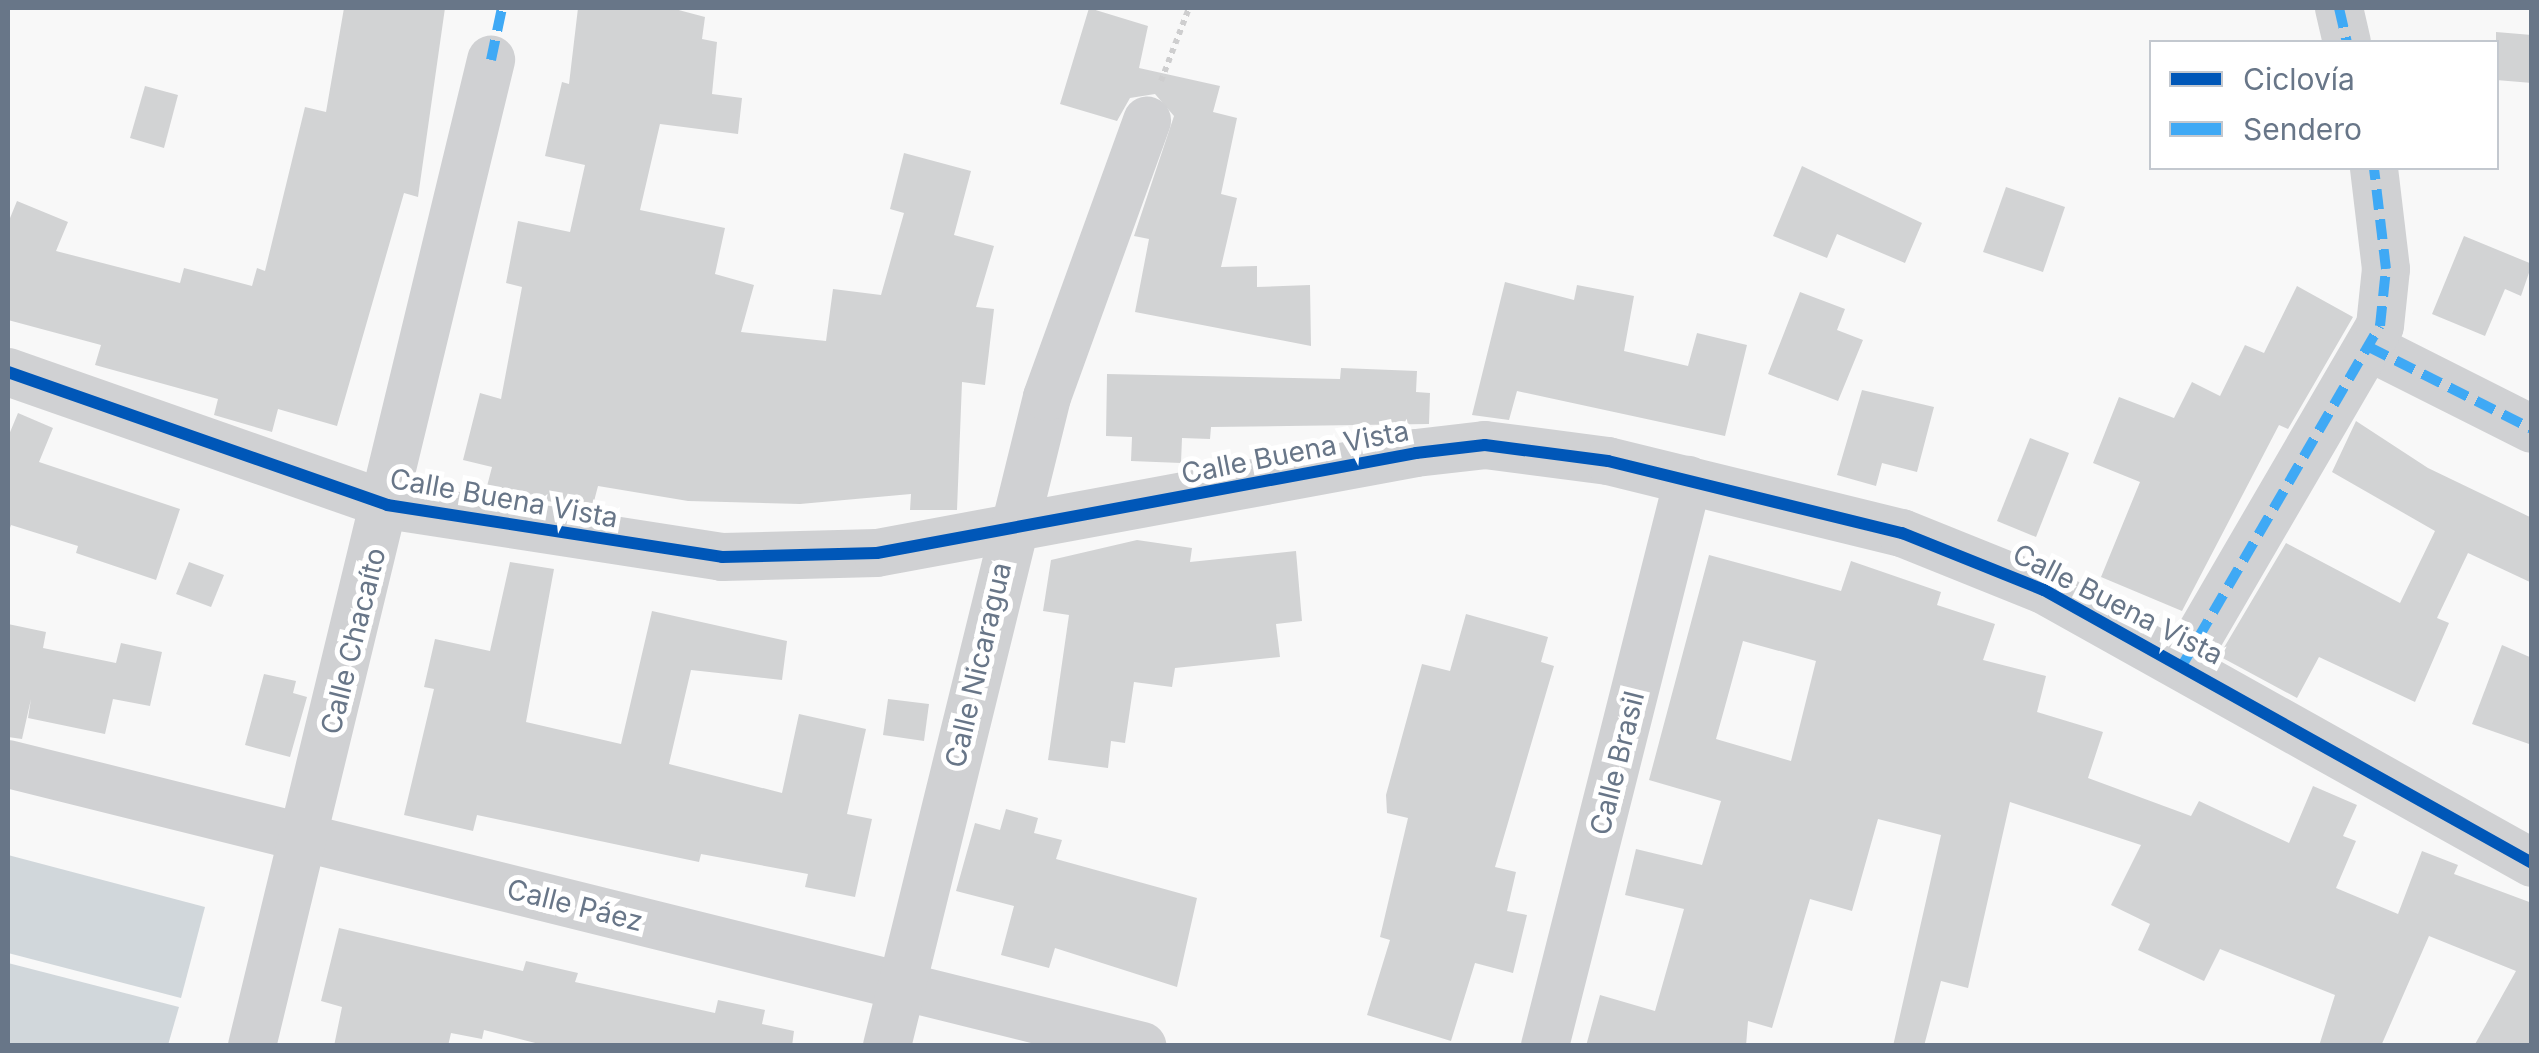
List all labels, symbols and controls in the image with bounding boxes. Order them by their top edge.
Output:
legend [2149,40,2499,170]
text: Ciclovía [2243,61,2355,97]
text: Sendero [2243,111,2362,147]
street label: Calle Buena Vista [1178,413,1412,491]
street label: Calle Buena Vista [387,461,621,535]
street label: Calle Buena Vista [2007,537,2229,671]
street label: Calle Chacaíto [314,544,392,738]
street label: Calle Nicaragua [938,559,1018,771]
street label: Calle Brasil [1583,688,1651,838]
street label: Calle Páez [504,872,646,938]

